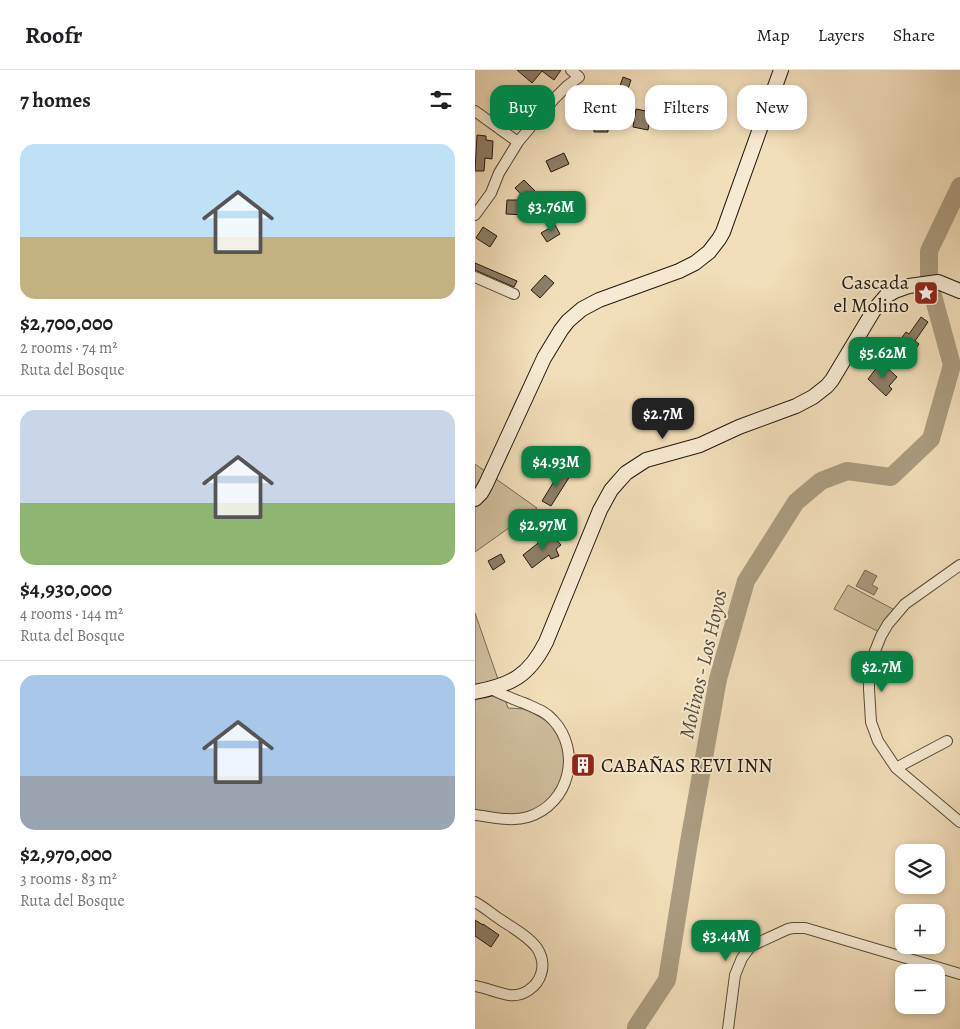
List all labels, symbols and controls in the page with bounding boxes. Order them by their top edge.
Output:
text: Roofr [25,19,82,51]
text: Map [757,23,790,47]
text: Layers [818,23,865,47]
text: Share [893,23,935,47]
chip: Buy [490,85,555,130]
chip: Rent [565,85,635,130]
chip: Filters [645,85,727,130]
chip: New [737,85,807,130]
text: 7 homes [20,86,91,114]
icon: filters [427,86,455,114]
icon: home [193,177,283,267]
pin: $3.76M [510,190,592,233]
text: $3.76M [528,196,574,218]
place label: Cascada el Molino [833,269,910,319]
place icon: Cascada el Molino [913,280,939,306]
text: $2,700,000 [20,309,113,337]
pin: $5.62M [842,336,924,379]
text: 2 rooms · 74 m² [20,337,118,359]
text: $5.62M [859,342,907,364]
text: Ruta del Bosque [20,359,125,381]
pin: $2.7M [628,398,698,440]
text: $2.7M [643,403,683,425]
icon: home [193,442,283,532]
pin: $4.93M [515,446,597,488]
text: $4.93M [532,451,580,473]
pin: $2.97M [502,508,584,551]
text: $2.97M [519,514,567,536]
text: $4,930,000 [20,575,112,603]
water label: Molinos - Los Hoyos [672,587,734,741]
text: 4 rooms · 144 m² [20,603,123,625]
text: Ruta del Bosque [20,625,125,647]
pin: $2.7M [847,650,917,693]
text: $2.7M [862,656,902,678]
icon: home [193,707,283,797]
building icon: CABAÑAS REVI INN [570,752,596,778]
place label: CABAÑAS REVI INN [601,752,773,779]
text: $2,970,000 [20,840,112,868]
map controls [895,844,945,1014]
button: layers [895,844,945,894]
text: 3 rooms · 83 m² [20,868,117,890]
text: Ruta del Bosque [20,890,125,912]
button: + [895,904,945,954]
pin: $3.44M [685,920,767,962]
text: $3.44M [702,925,750,947]
button: − [895,964,945,1014]

